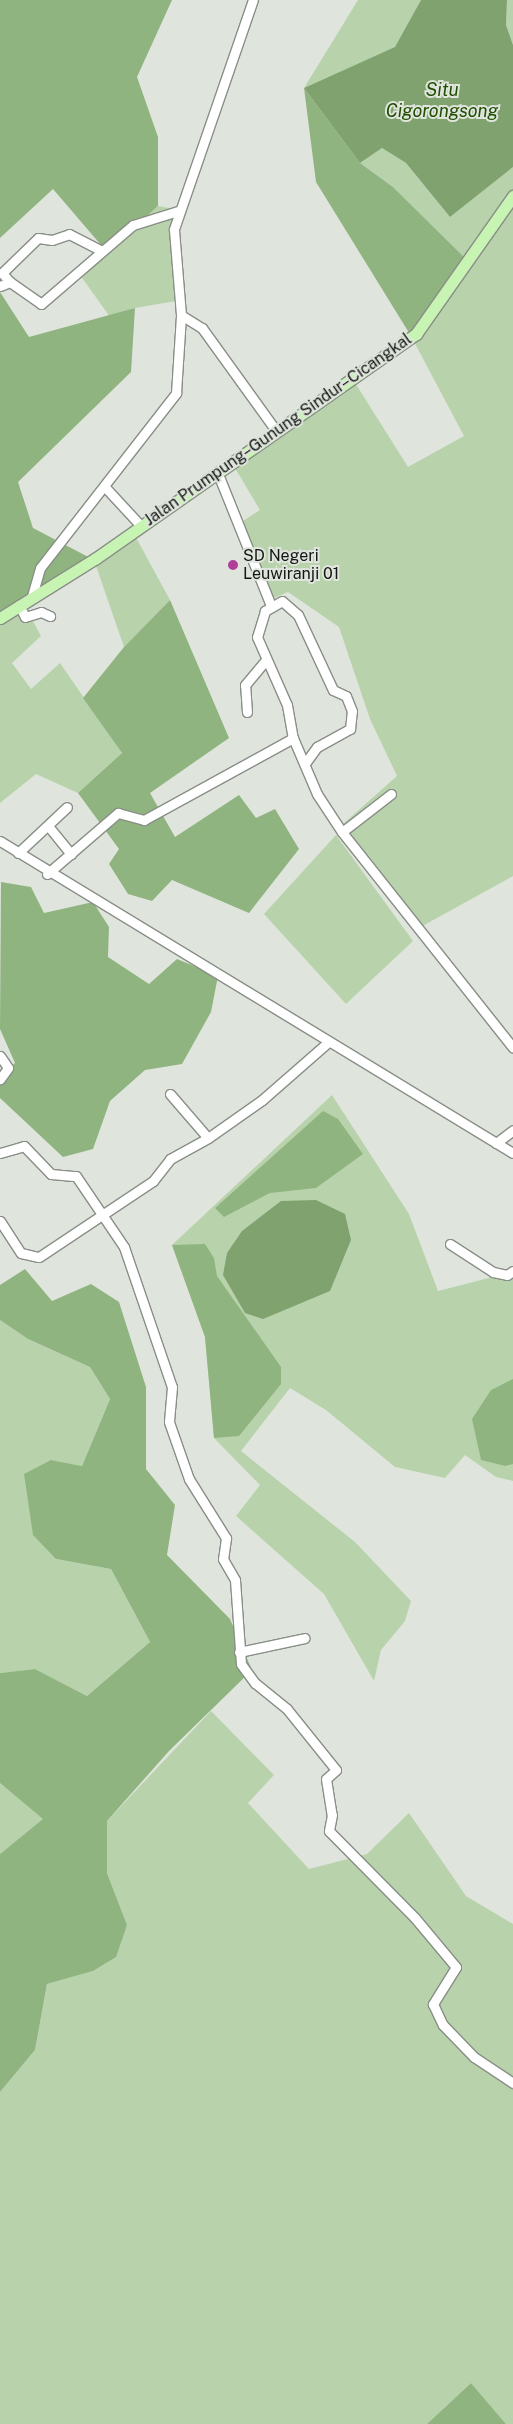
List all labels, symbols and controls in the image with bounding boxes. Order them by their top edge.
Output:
water label: Situ Cigorongsong [386,80,498,122]
street label: Jalan Prumpung–Gunung Sindur–Cicangkal [141,330,415,530]
place label: SD Negeri Leuwiranji 01 [243,546,339,584]
marker: SD Negeri Leuwiranji 01 [227,559,239,571]

